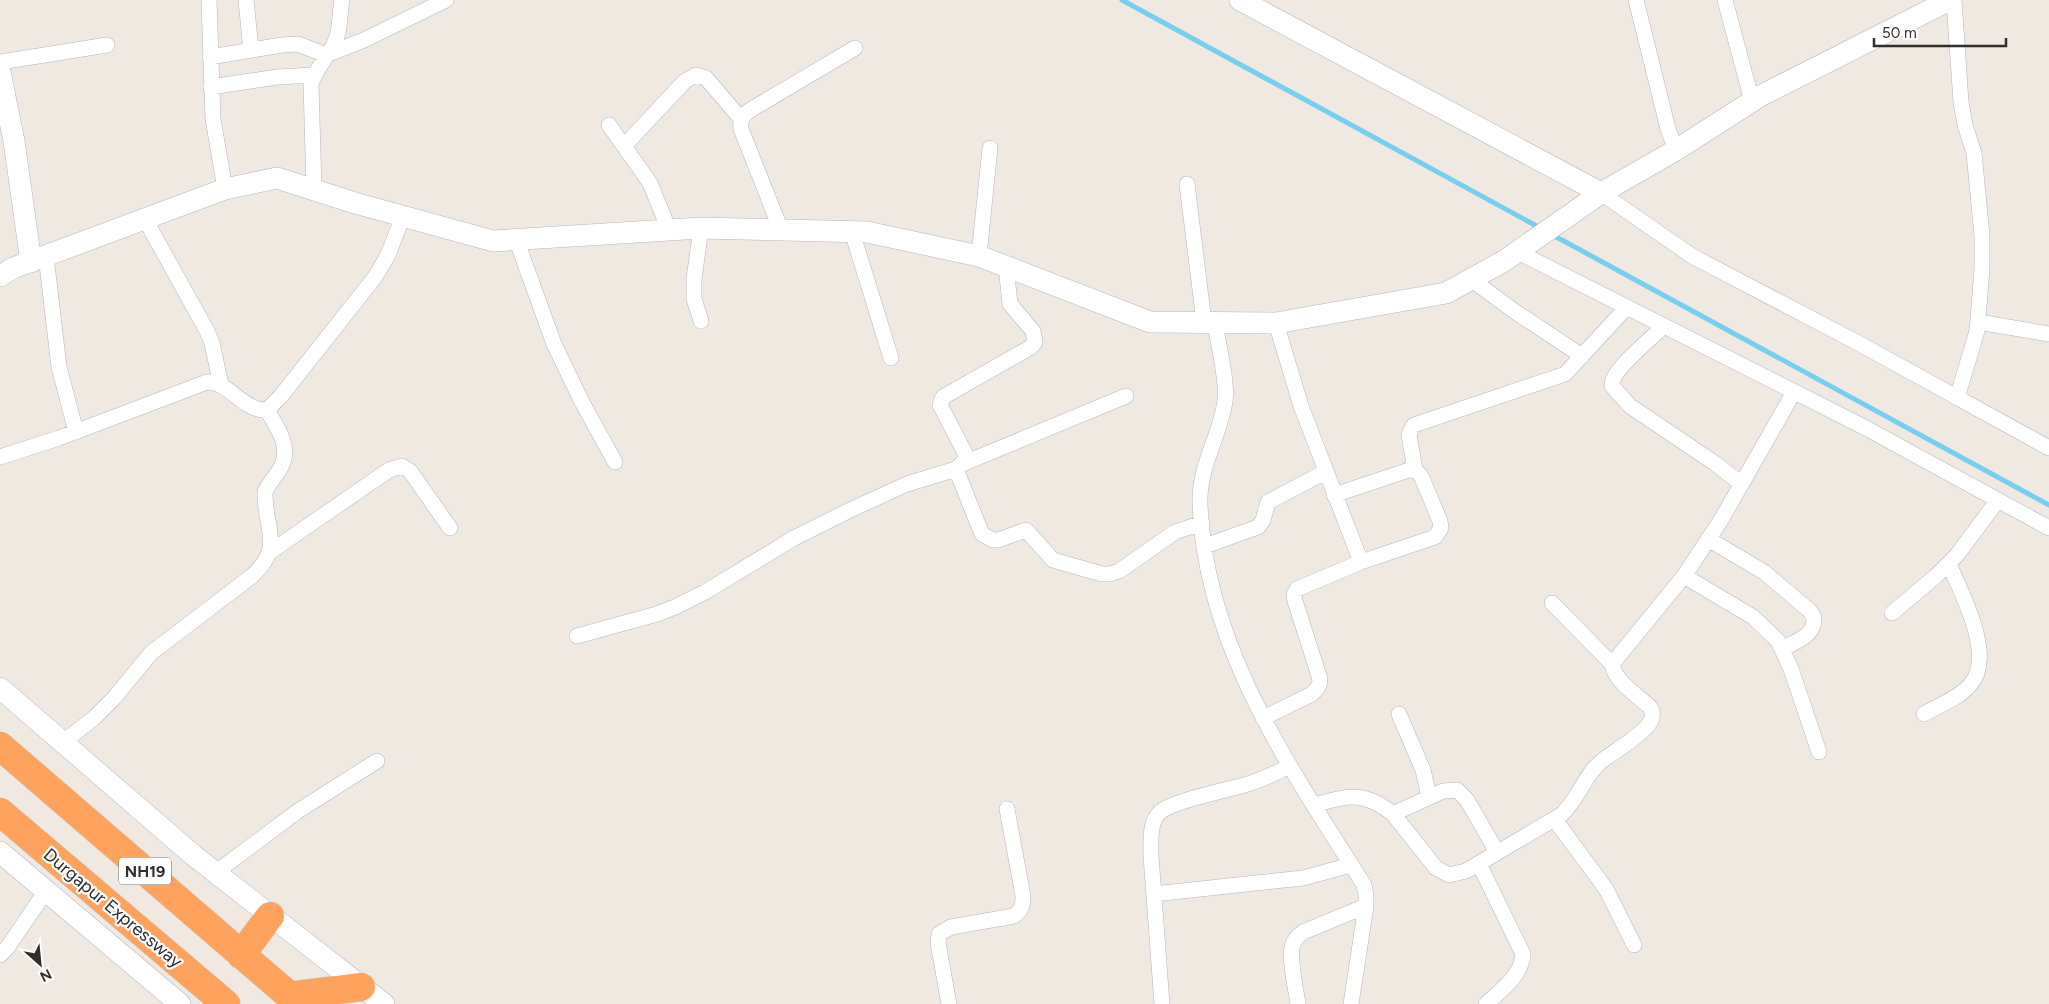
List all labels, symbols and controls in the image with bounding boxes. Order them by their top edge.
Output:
scale bar [1874,15,2006,47]
text: 50 m [1882,24,1917,42]
street label: Durgapur Expressway [39,844,187,973]
road number: NH19 [119,858,171,884]
north arrow [15,939,65,989]
text: N [37,965,54,985]

